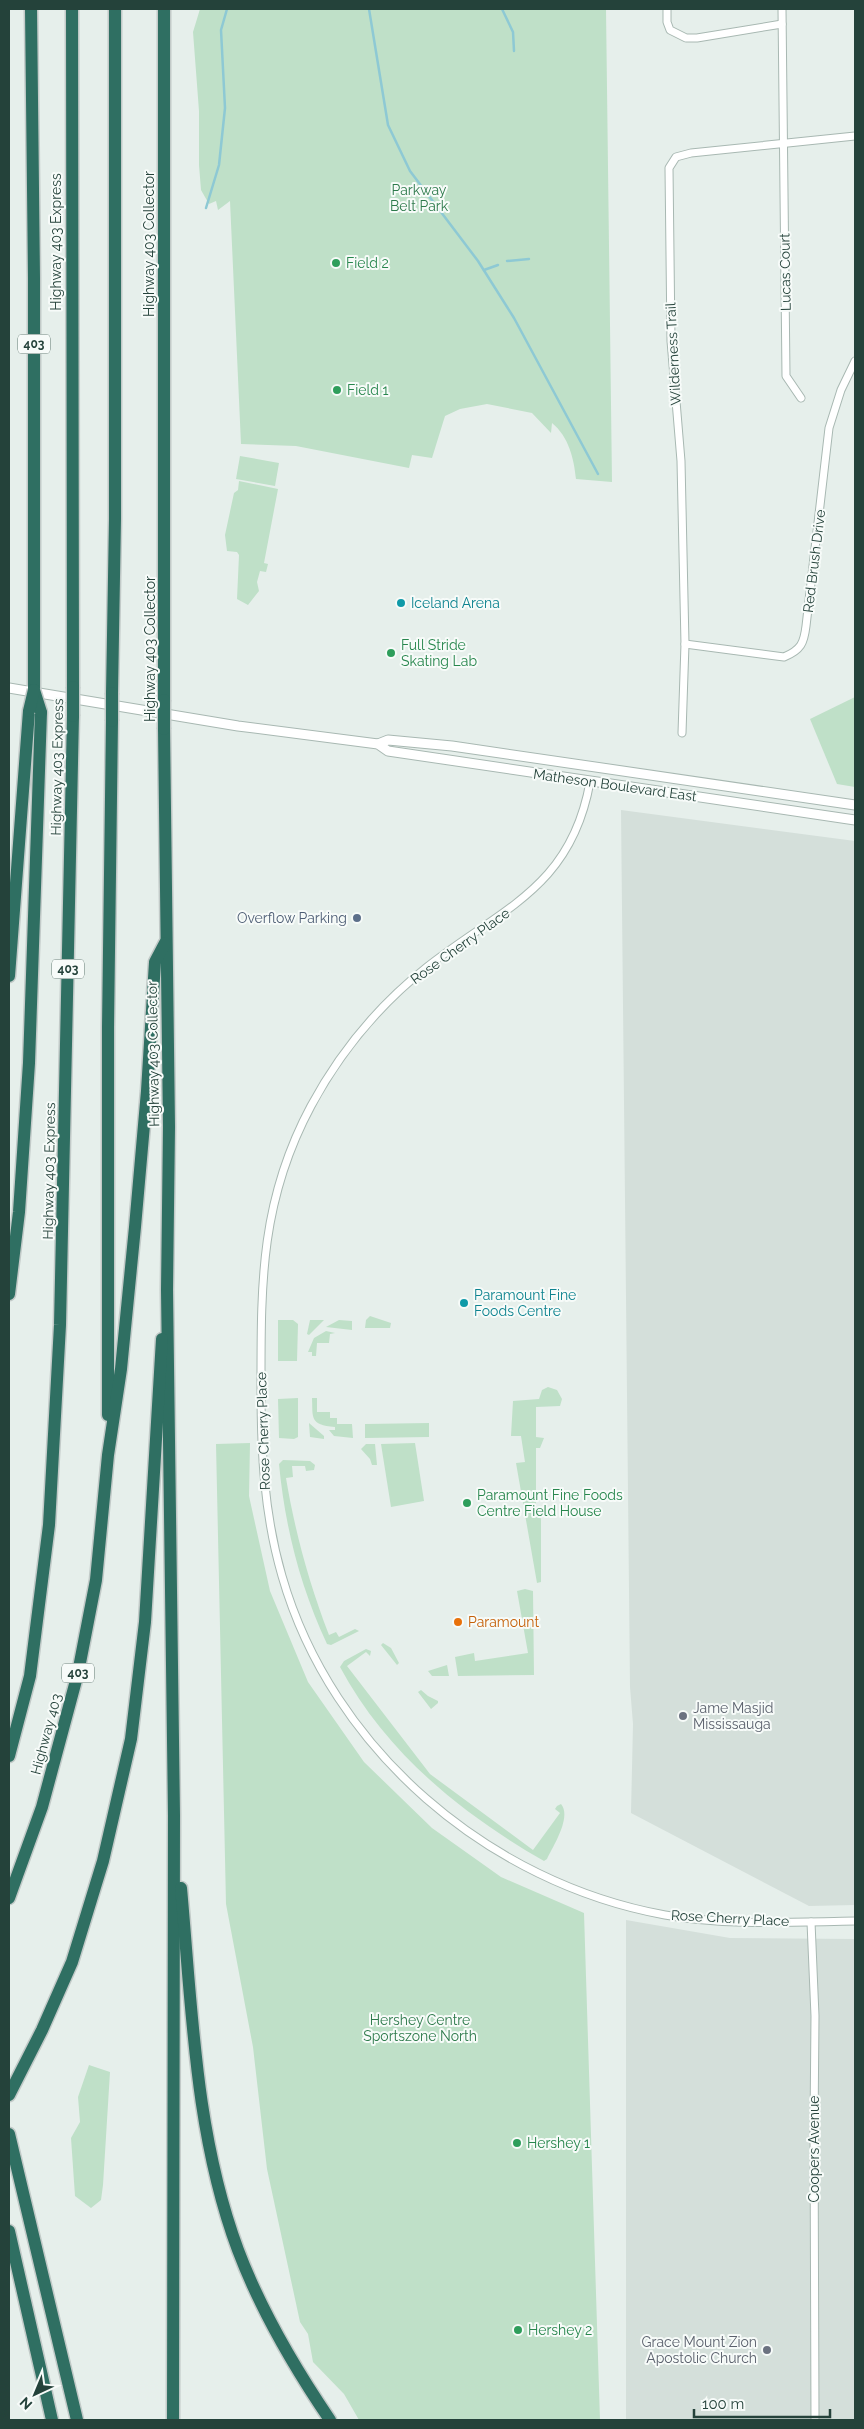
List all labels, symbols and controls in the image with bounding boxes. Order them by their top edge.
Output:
street label: Highway 403 Collector [141,171,157,317]
street label: Highway 403 Express [48,173,64,311]
park label: Parkway Belt Park [390,182,449,214]
street label: Lucas Court [776,233,794,311]
place label: Field 2 [346,255,389,271]
marker: Field 2 [330,257,342,269]
street label: Wilderness Trail [662,302,684,406]
road number: 403 [18,334,50,354]
place label: Field 1 [347,382,389,398]
marker: Field 1 [331,384,343,396]
street label: Red Brush Drive [800,508,828,614]
street label: Highway 403 Collector [142,576,158,722]
place label: Iceland Arena [411,595,500,611]
marker: Iceland Arena [395,597,407,609]
place label: Full Stride Skating Lab [401,637,477,669]
marker: Full Stride Skating Lab [385,647,397,659]
street label: Highway 403 Express [48,698,66,836]
street label: Matheson Boulevard East [532,766,698,804]
street label: Rose Cherry Place [407,905,513,987]
place label: Overflow Parking [237,910,347,926]
marker: Overflow Parking [351,912,363,924]
road number: 403 [52,960,84,979]
street label: Highway 403 Collector [144,981,162,1127]
street label: Highway 403 Express [40,1102,58,1240]
place label: Paramount Fine Foods Centre [474,1287,576,1319]
marker: Paramount Fine Foods Centre [458,1297,470,1309]
street label: Rose Cherry Place [253,1372,273,1490]
place label: Paramount Fine Foods Centre Field House [477,1487,623,1519]
marker: Paramount Fine Foods Centre Field House [461,1497,473,1509]
place label: Paramount [468,1614,539,1630]
marker: Paramount [452,1616,464,1628]
road number: 403 [62,1664,94,1682]
street label: Highway 403 [28,1692,64,1776]
place label: Jame Masjid Mississauga [693,1700,773,1732]
marker: Jame Masjid Mississauga [677,1710,689,1722]
street label: Rose Cherry Place [670,1907,790,1929]
park label: Hershey Centre Sportszone North [363,2012,477,2044]
street label: Coopers Avenue [806,2095,822,2203]
place label: Hershey 1 [527,2135,590,2151]
marker: Hershey 1 [511,2137,523,2149]
place label: Hershey 2 [528,2322,592,2338]
marker: Hershey 2 [512,2324,524,2336]
place label: Grace Mount Zion Apostolic Church [642,2334,757,2366]
marker: Grace Mount Zion Apostolic Church [761,2344,773,2356]
north arrow [10,2369,60,2419]
scale bar [694,2386,830,2418]
text: N [17,2394,35,2413]
text: 100 m [702,2395,744,2413]

